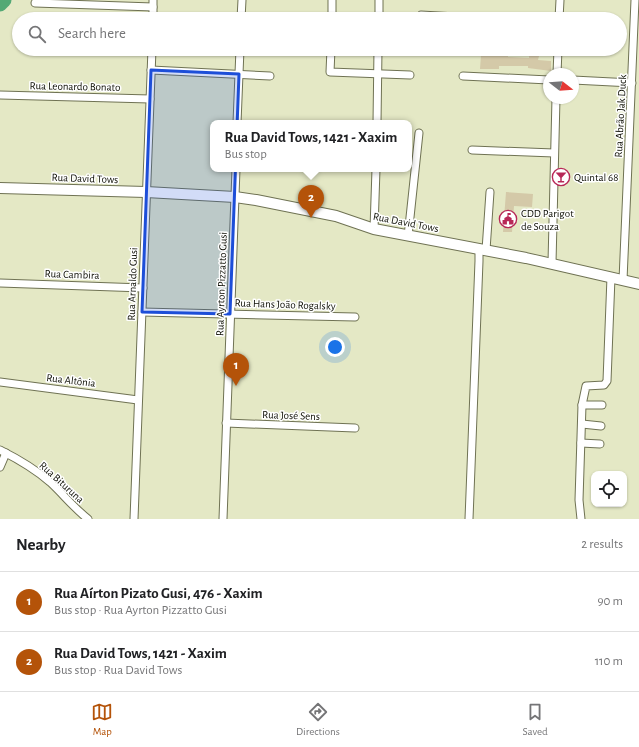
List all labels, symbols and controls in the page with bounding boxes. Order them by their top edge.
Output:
search box [12,12,627,56]
icon: search [26,23,48,45]
text: Search here [58,26,126,41]
north arrow [543,68,579,104]
street label: Rua Abrão Jak Duck [613,74,628,158]
street label: Rua Leonardo Bonato [29,80,121,93]
popup [210,120,412,172]
text: Rua David Tows, 1421 - Xaxim [225,130,397,145]
text: Bus stop [225,148,267,161]
bar icon: Quintal 68 [551,167,571,187]
street label: Rua David Tows [51,172,118,185]
place label: Quintal 68 [574,172,618,183]
pin: 2 [298,185,324,218]
place label: CDD Parigot de Souza [521,208,574,232]
public building icon: CDD Parigot de Souza [498,209,518,229]
street label: Rua David Tows [372,211,440,234]
street label: Rua Ayrton Pizzatto Gusi [214,232,229,336]
street label: Rua Arnaldo Gusi [126,247,139,321]
street label: Rua Cambira [44,268,100,281]
street label: Rua Hans João Rogalsky [234,297,336,312]
your location [325,337,345,357]
pin: 1 [223,353,249,386]
street label: Rua Altônia [46,372,96,389]
street label: Rua José Sens [262,409,320,422]
street label: Rua Bituruna [37,460,86,505]
map controls [591,471,627,507]
button: locate [591,471,627,507]
text: Nearby [16,536,66,553]
text: 2 results [581,538,623,551]
text: Rua Aírton Pizato Gusi, 476 - Xaxim [54,586,263,601]
text: 1 [27,595,31,608]
text: 90 m [597,595,623,608]
text: Bus stop · Rua Ayrton Pizzatto Gusi [54,604,227,617]
text: Rua David Tows, 1421 - Xaxim [54,646,227,661]
text: 2 [26,655,32,668]
text: 110 m [595,655,623,668]
text: Bus stop · Rua David Tows [54,664,182,677]
tab: Map [91,701,113,738]
tab: Directions [296,701,340,738]
tab: Saved [522,701,548,738]

